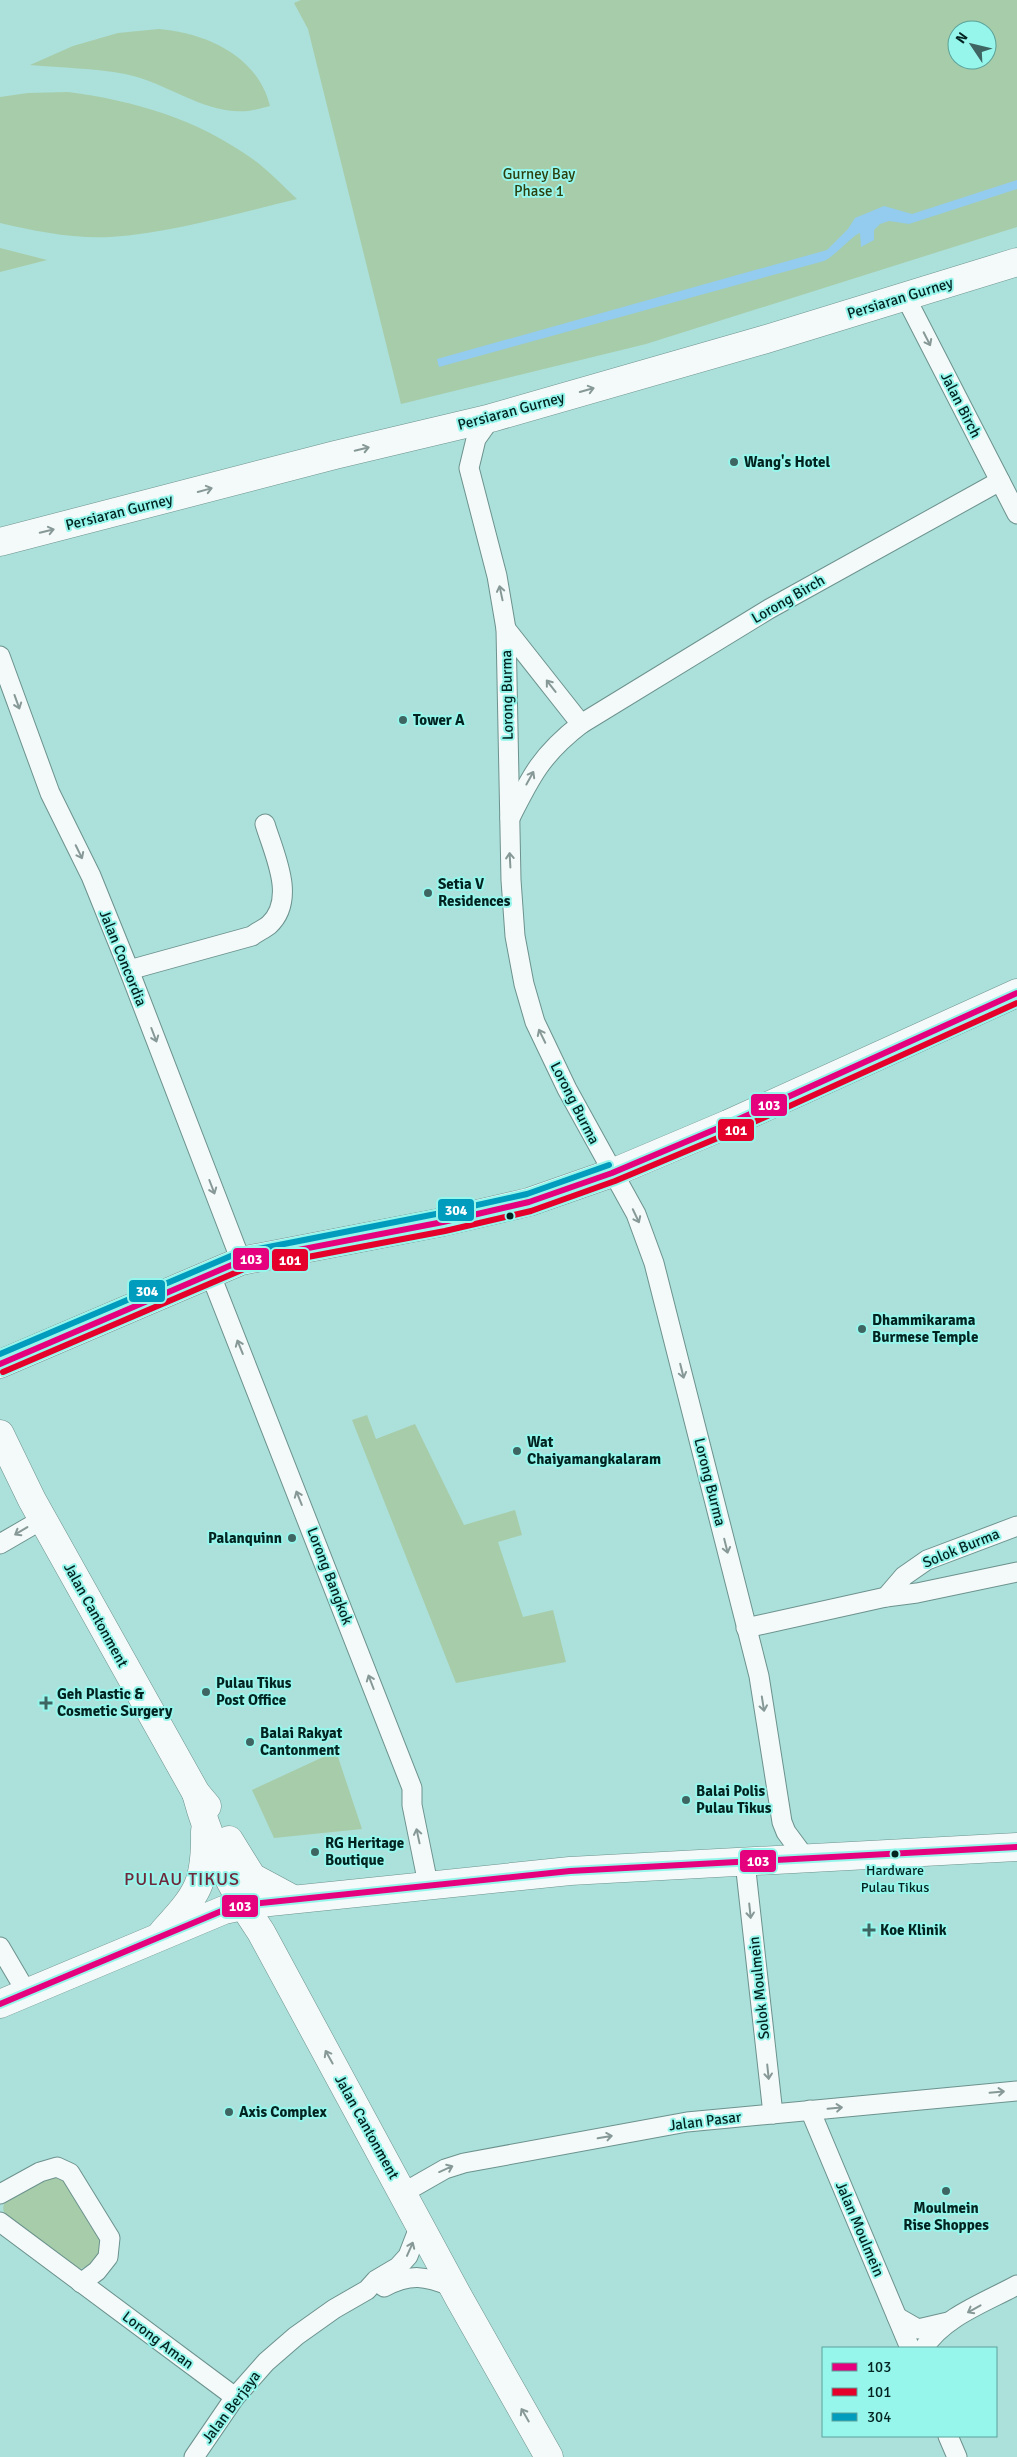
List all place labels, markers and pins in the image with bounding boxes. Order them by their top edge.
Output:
place label: Wang's Hotel [744,453,831,471]
marker: Wang's Hotel [728,456,740,468]
place label: Tower A [413,711,465,729]
marker: Tower A [397,714,409,726]
place label: Setia V Residences [438,875,511,910]
marker: Setia V Residences [422,887,434,899]
unlabelled marker [505,1211,515,1221]
place label: Dhammikarama Burmese Temple [872,1311,978,1346]
marker: Dhammikarama Burmese Temple [856,1323,868,1335]
place label: Wat Chaiyamangkalaram [527,1433,661,1468]
marker: Wat Chaiyamangkalaram [511,1445,523,1457]
place label: Palanquinn [208,1529,282,1547]
marker: Palanquinn [286,1532,298,1544]
place label: Pulau Tikus Post Office [216,1674,292,1709]
place label: Geh Plastic & Cosmetic Surgery [57,1685,173,1720]
marker: Pulau Tikus Post Office [200,1686,212,1698]
marker: Geh Plastic & Cosmetic Surgery [39,1696,53,1710]
place label: Balai Rakyat Cantonment [260,1724,343,1759]
marker: Balai Rakyat Cantonment [244,1736,256,1748]
place label: Balai Polis Pulau Tikus [696,1782,772,1817]
marker: Balai Polis Pulau Tikus [680,1794,692,1806]
place label: RG Heritage Boutique [325,1834,404,1869]
marker: RG Heritage Boutique [309,1846,321,1858]
marker: Hardware Pulau Tikus [890,1849,900,1859]
place label: Hardware Pulau Tikus [861,1862,929,1896]
place label: Koe Klinik [880,1921,947,1939]
marker: Koe Klinik [862,1923,876,1937]
place label: Axis Complex [239,2103,327,2121]
marker: Axis Complex [223,2106,235,2118]
marker: Moulmein Rise Shoppes [940,2185,952,2197]
place label: Moulmein Rise Shoppes [903,2199,989,2234]

